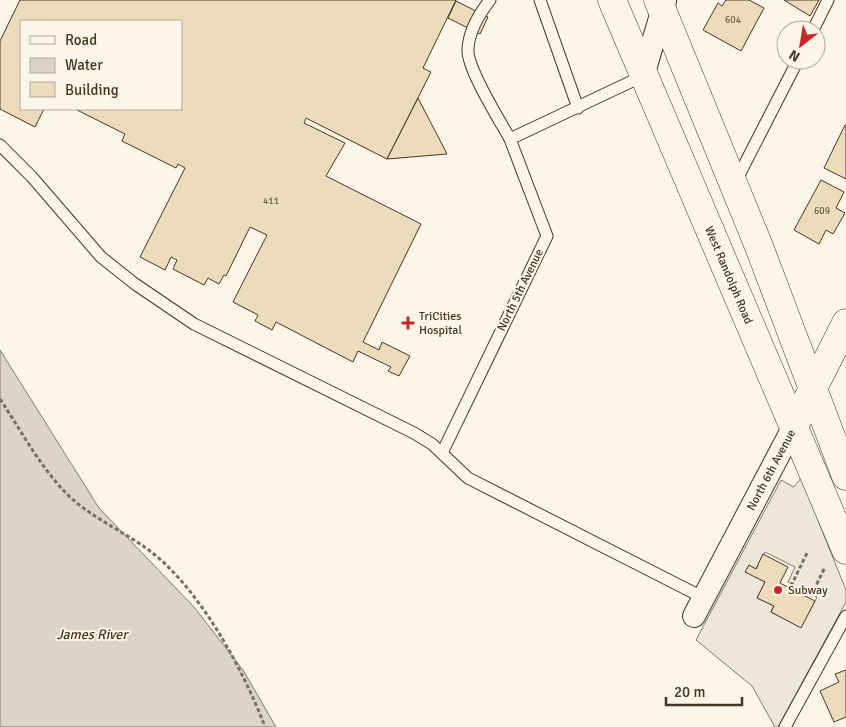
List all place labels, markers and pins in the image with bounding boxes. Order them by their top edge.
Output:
place label: TriCities Hospital [419,309,462,338]
marker: TriCities Hospital [401,316,415,330]
place label: Subway [788,583,828,598]
marker: Subway [772,584,784,596]

